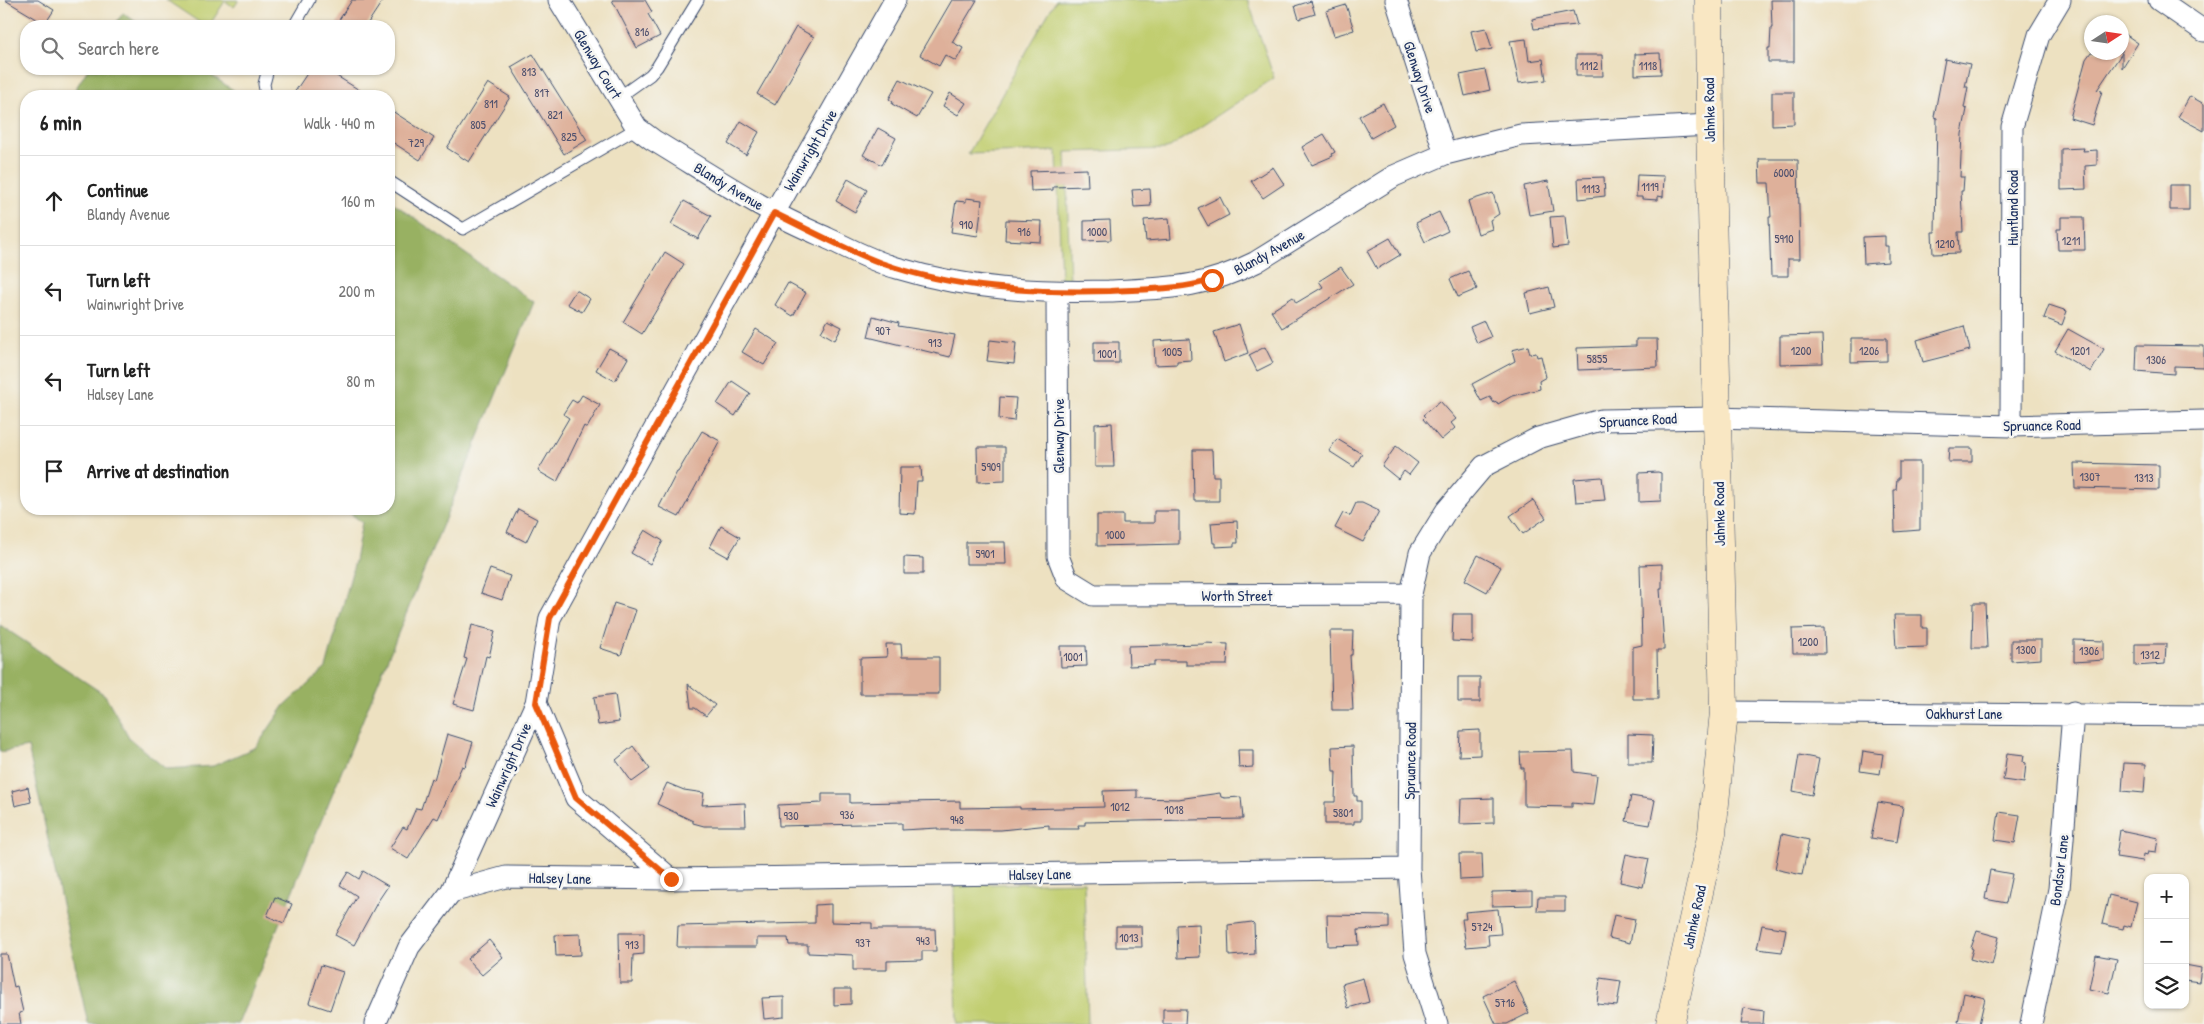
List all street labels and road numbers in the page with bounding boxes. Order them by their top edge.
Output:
street label: Glenway Court [569,25,627,103]
street label: Glenway Drive [1398,38,1442,116]
street label: Jahnke Road [1698,77,1720,143]
street label: Wainwright Drive [778,105,842,195]
street label: Blandy Avenue [690,157,768,215]
street label: Huntland Road [2002,170,2023,246]
street label: Blandy Avenue [1230,224,1308,280]
street label: Glenway Drive [1048,399,1069,473]
street label: Spruance Road [1599,407,1677,433]
street label: Spruance Road [2003,414,2081,436]
street label: Jahnke Road [1708,481,1730,547]
street label: Worth Street [1202,585,1273,606]
street label: Oakhurst Lane [1925,703,2003,724]
street label: Wainwright Drive [480,719,536,811]
street label: Spruance Road [1399,722,1421,800]
street label: Bondsor Lane [2044,833,2074,907]
street label: Halsey Lane [1009,863,1072,885]
street label: Halsey Lane [529,867,592,889]
street label: Jahnke Road [1677,883,1711,951]

